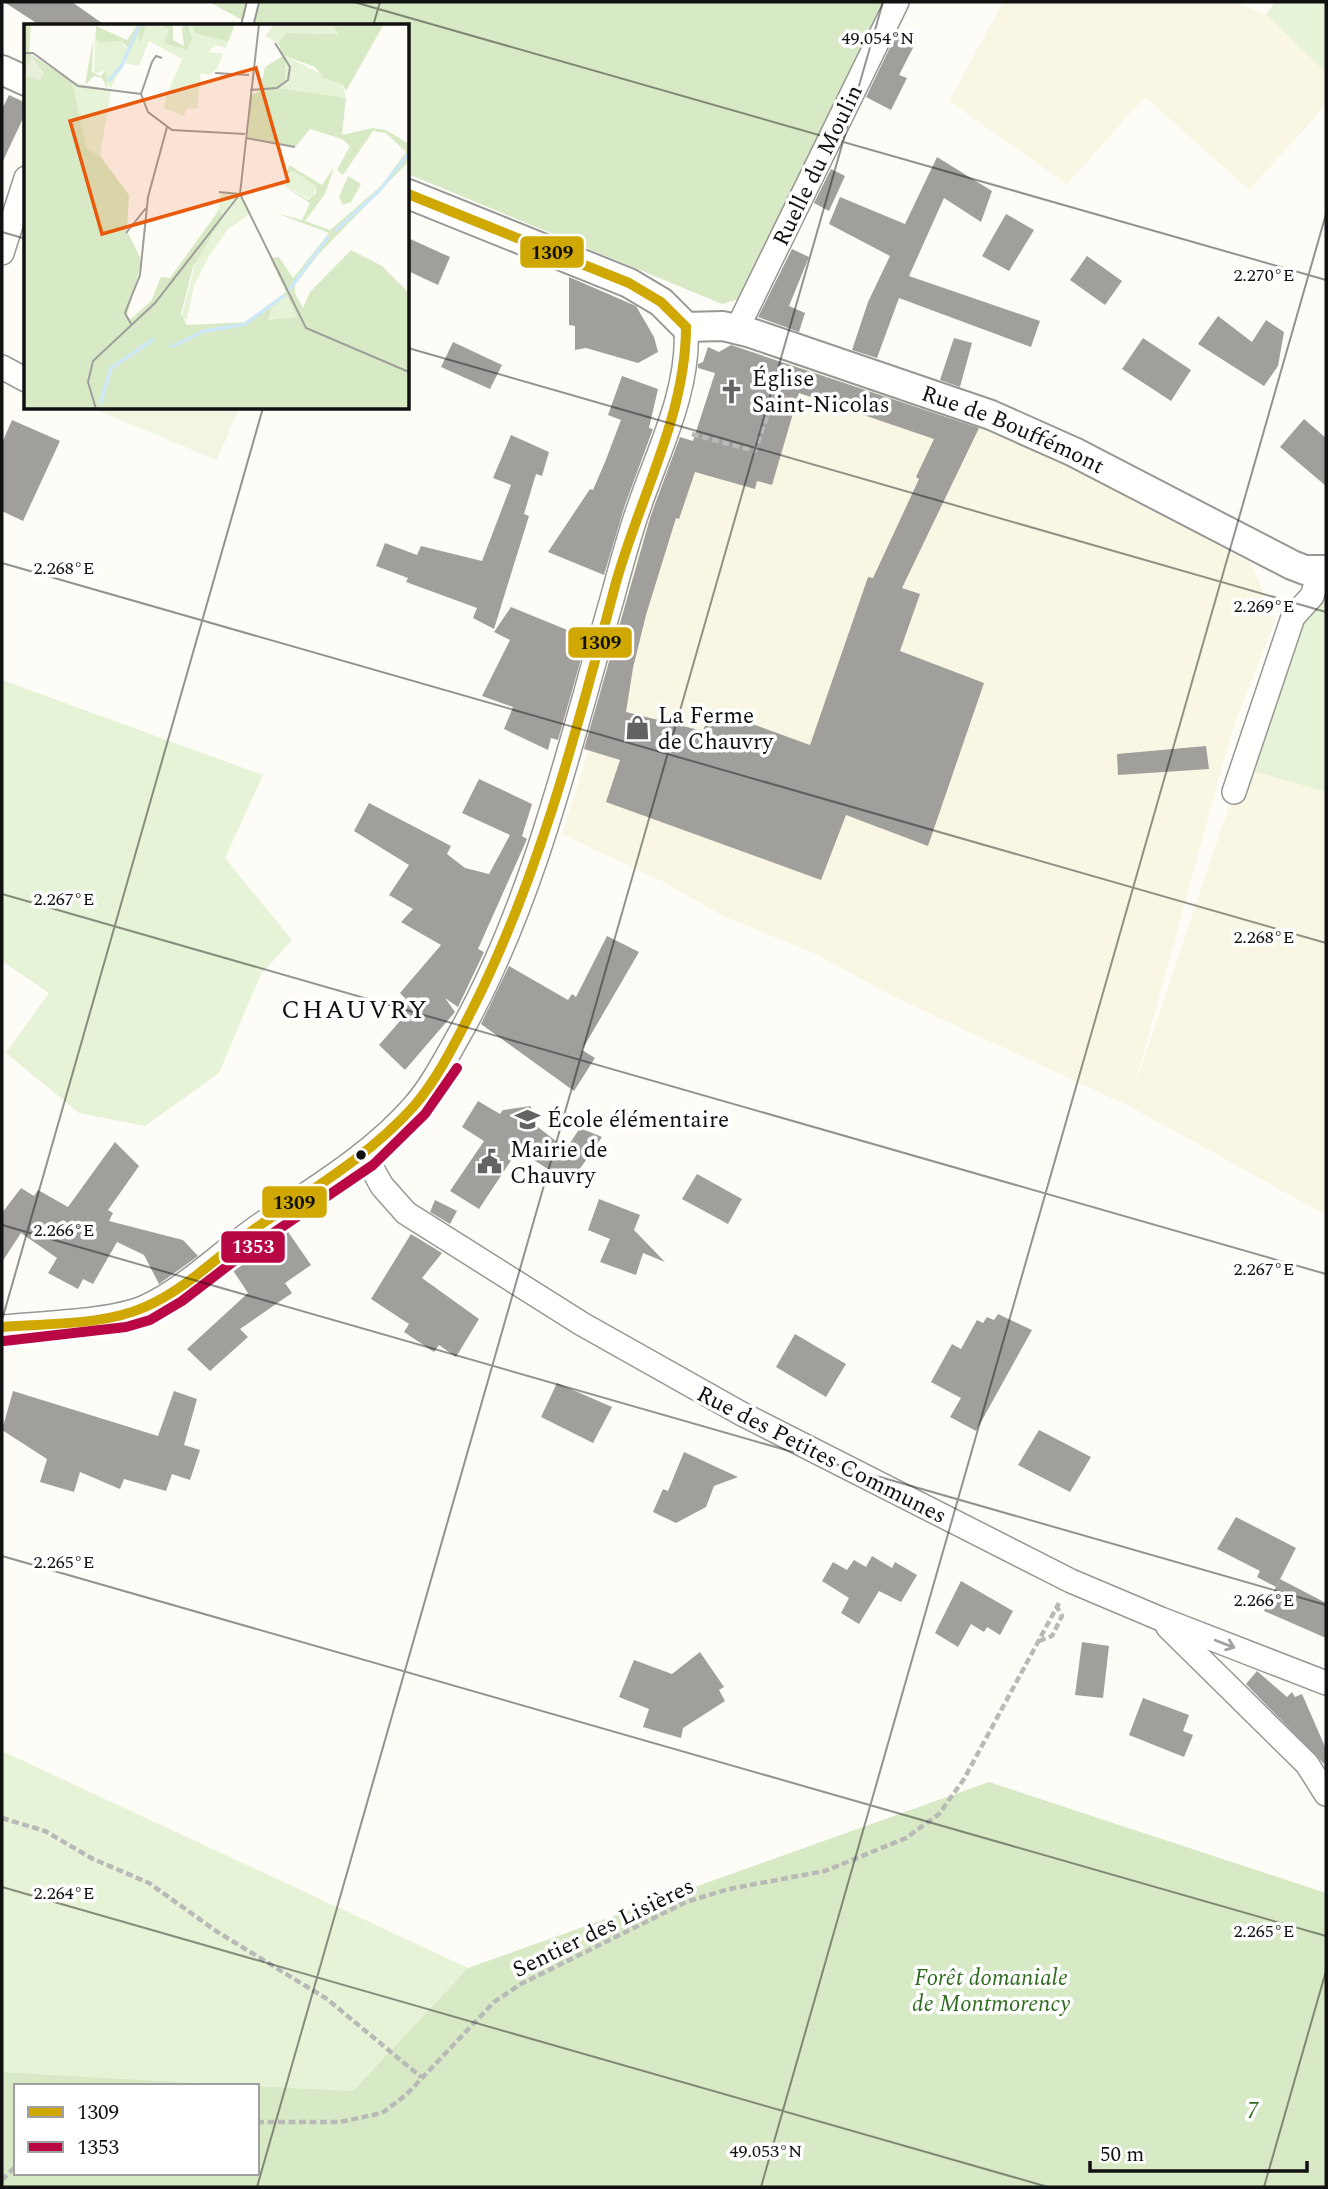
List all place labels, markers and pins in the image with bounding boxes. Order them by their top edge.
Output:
place label: Église Saint-Nicolas [752,362,890,423]
church icon: Église Saint-Nicolas [718,377,746,405]
place label: La Ferme de Chauvry [658,699,774,760]
shop icon: La Ferme de Chauvry [624,714,652,742]
place label: École élémentaire [547,1103,729,1138]
school or university icon: École élémentaire [513,1105,541,1133]
place label: Mairie de Chauvry [510,1133,608,1194]
unlabelled marker [354,1148,368,1162]
public building icon: Mairie de Chauvry [476,1148,504,1176]

